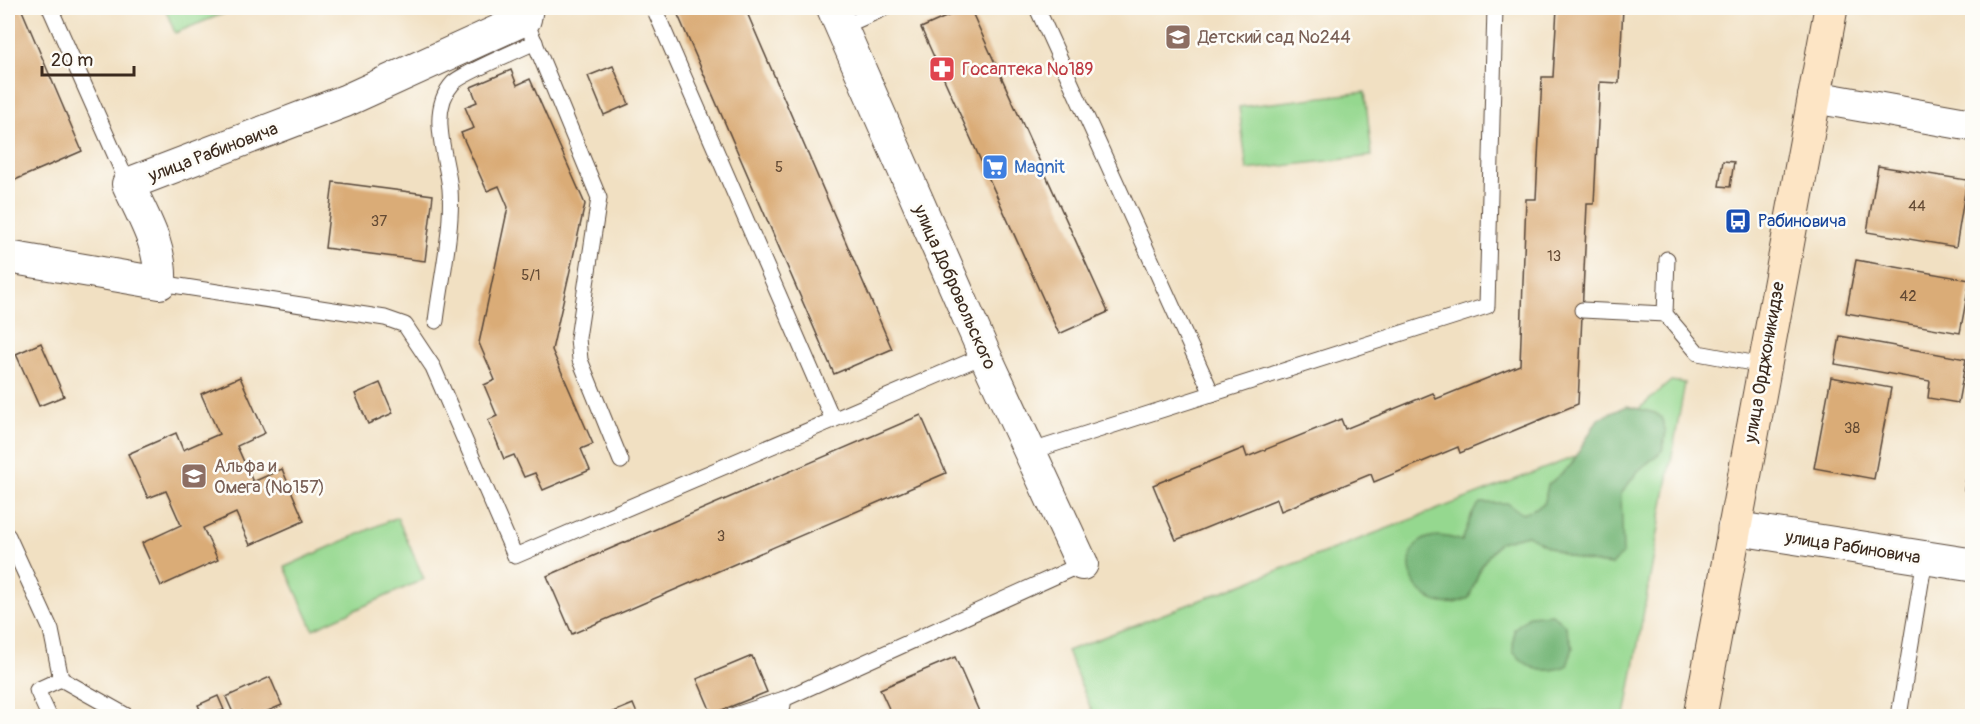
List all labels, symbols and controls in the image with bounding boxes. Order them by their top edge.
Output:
school or university icon: Детский сад №244 [1163,22,1193,52]
place label: Детский сад №244 [1197,26,1351,49]
scale bar [42,39,134,77]
text: 20 m [51,49,93,72]
pharmacy icon: Госаптека №189 [927,54,957,84]
place label: Госаптека №189 [962,58,1094,81]
street label: улица Рабиновича [144,117,281,188]
supermarket icon: Magnit [980,152,1010,182]
place label: Magnit [1014,156,1066,179]
house number: 5 [775,158,783,177]
house number: 44 [1908,197,1926,216]
street label: улица Добровольского [907,200,1001,373]
bus stop icon: Рабиновича [1723,206,1753,236]
place label: Рабиновича [1758,210,1846,233]
house number: 37 [371,212,387,231]
house number: 13 [1547,247,1561,266]
house number: 5/1 [521,266,541,285]
street label: улица Орджоникидзе [1739,280,1790,445]
house number: 42 [1899,287,1917,306]
house number: 38 [1844,419,1860,438]
place label: Альфа и Омега (№157) [214,455,325,499]
school or university icon: Альфа и Омега (№157) [179,461,209,491]
street label: улица Рабиновича [1783,525,1922,570]
house number: 3 [717,527,725,546]

